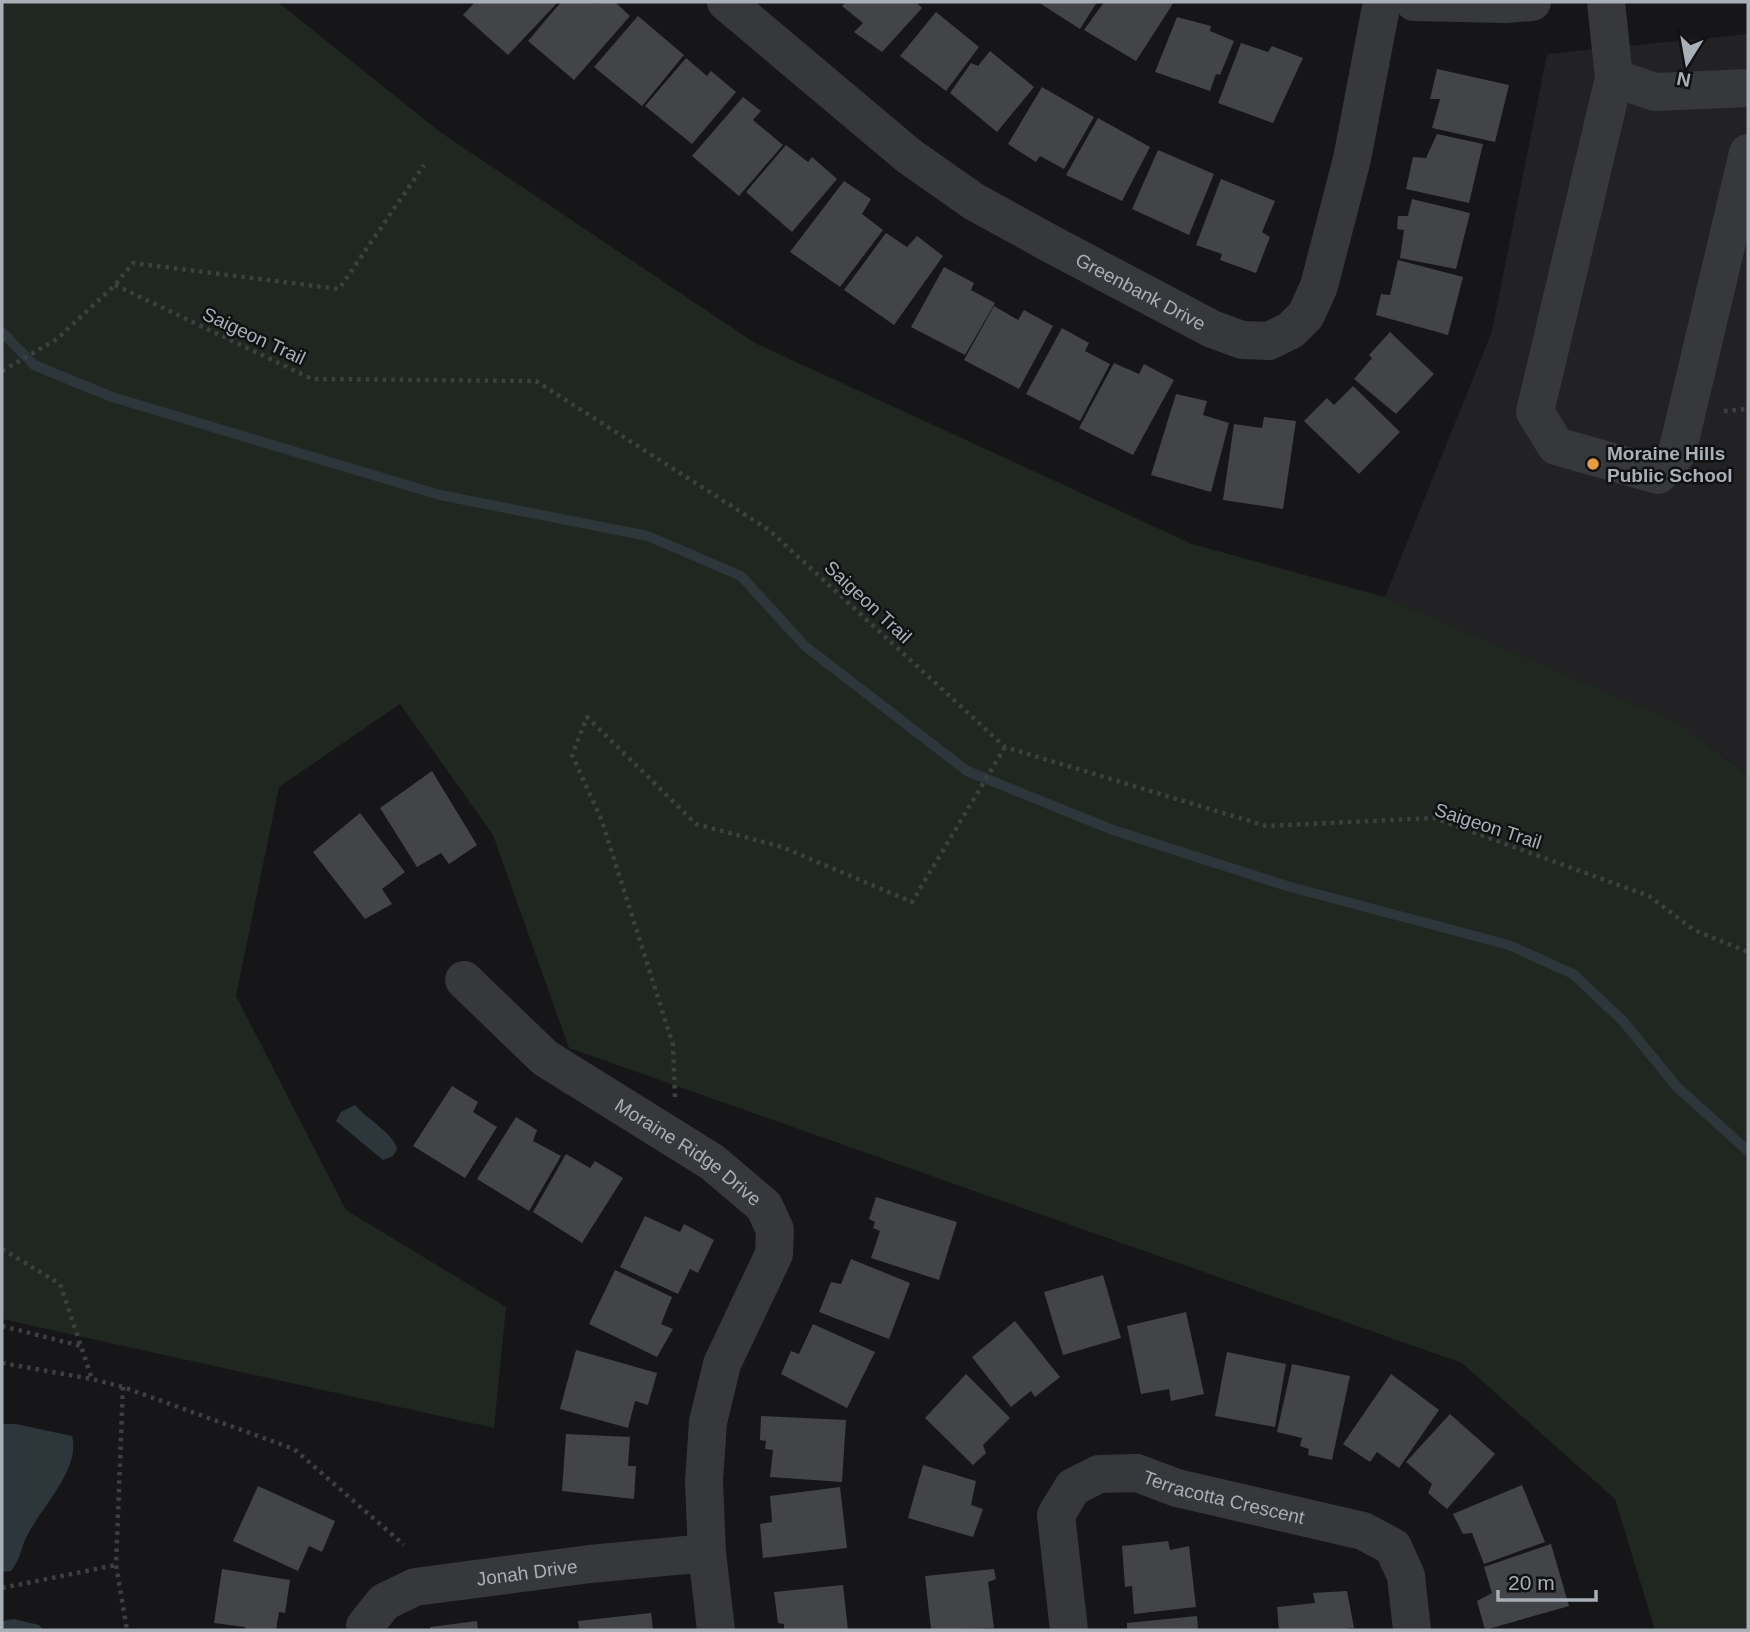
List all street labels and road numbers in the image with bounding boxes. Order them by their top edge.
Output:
street label: Greenbank Drive [1072,249,1209,334]
street label: Saigeon Trail [199,303,309,369]
street label: Saigeon Trail [820,557,916,647]
street label: Saigeon Trail [1432,799,1544,853]
street label: Moraine Ridge Drive [611,1094,766,1210]
street label: Terracotta Crescent [1140,1466,1307,1528]
street label: Jonah Drive [475,1555,579,1589]

